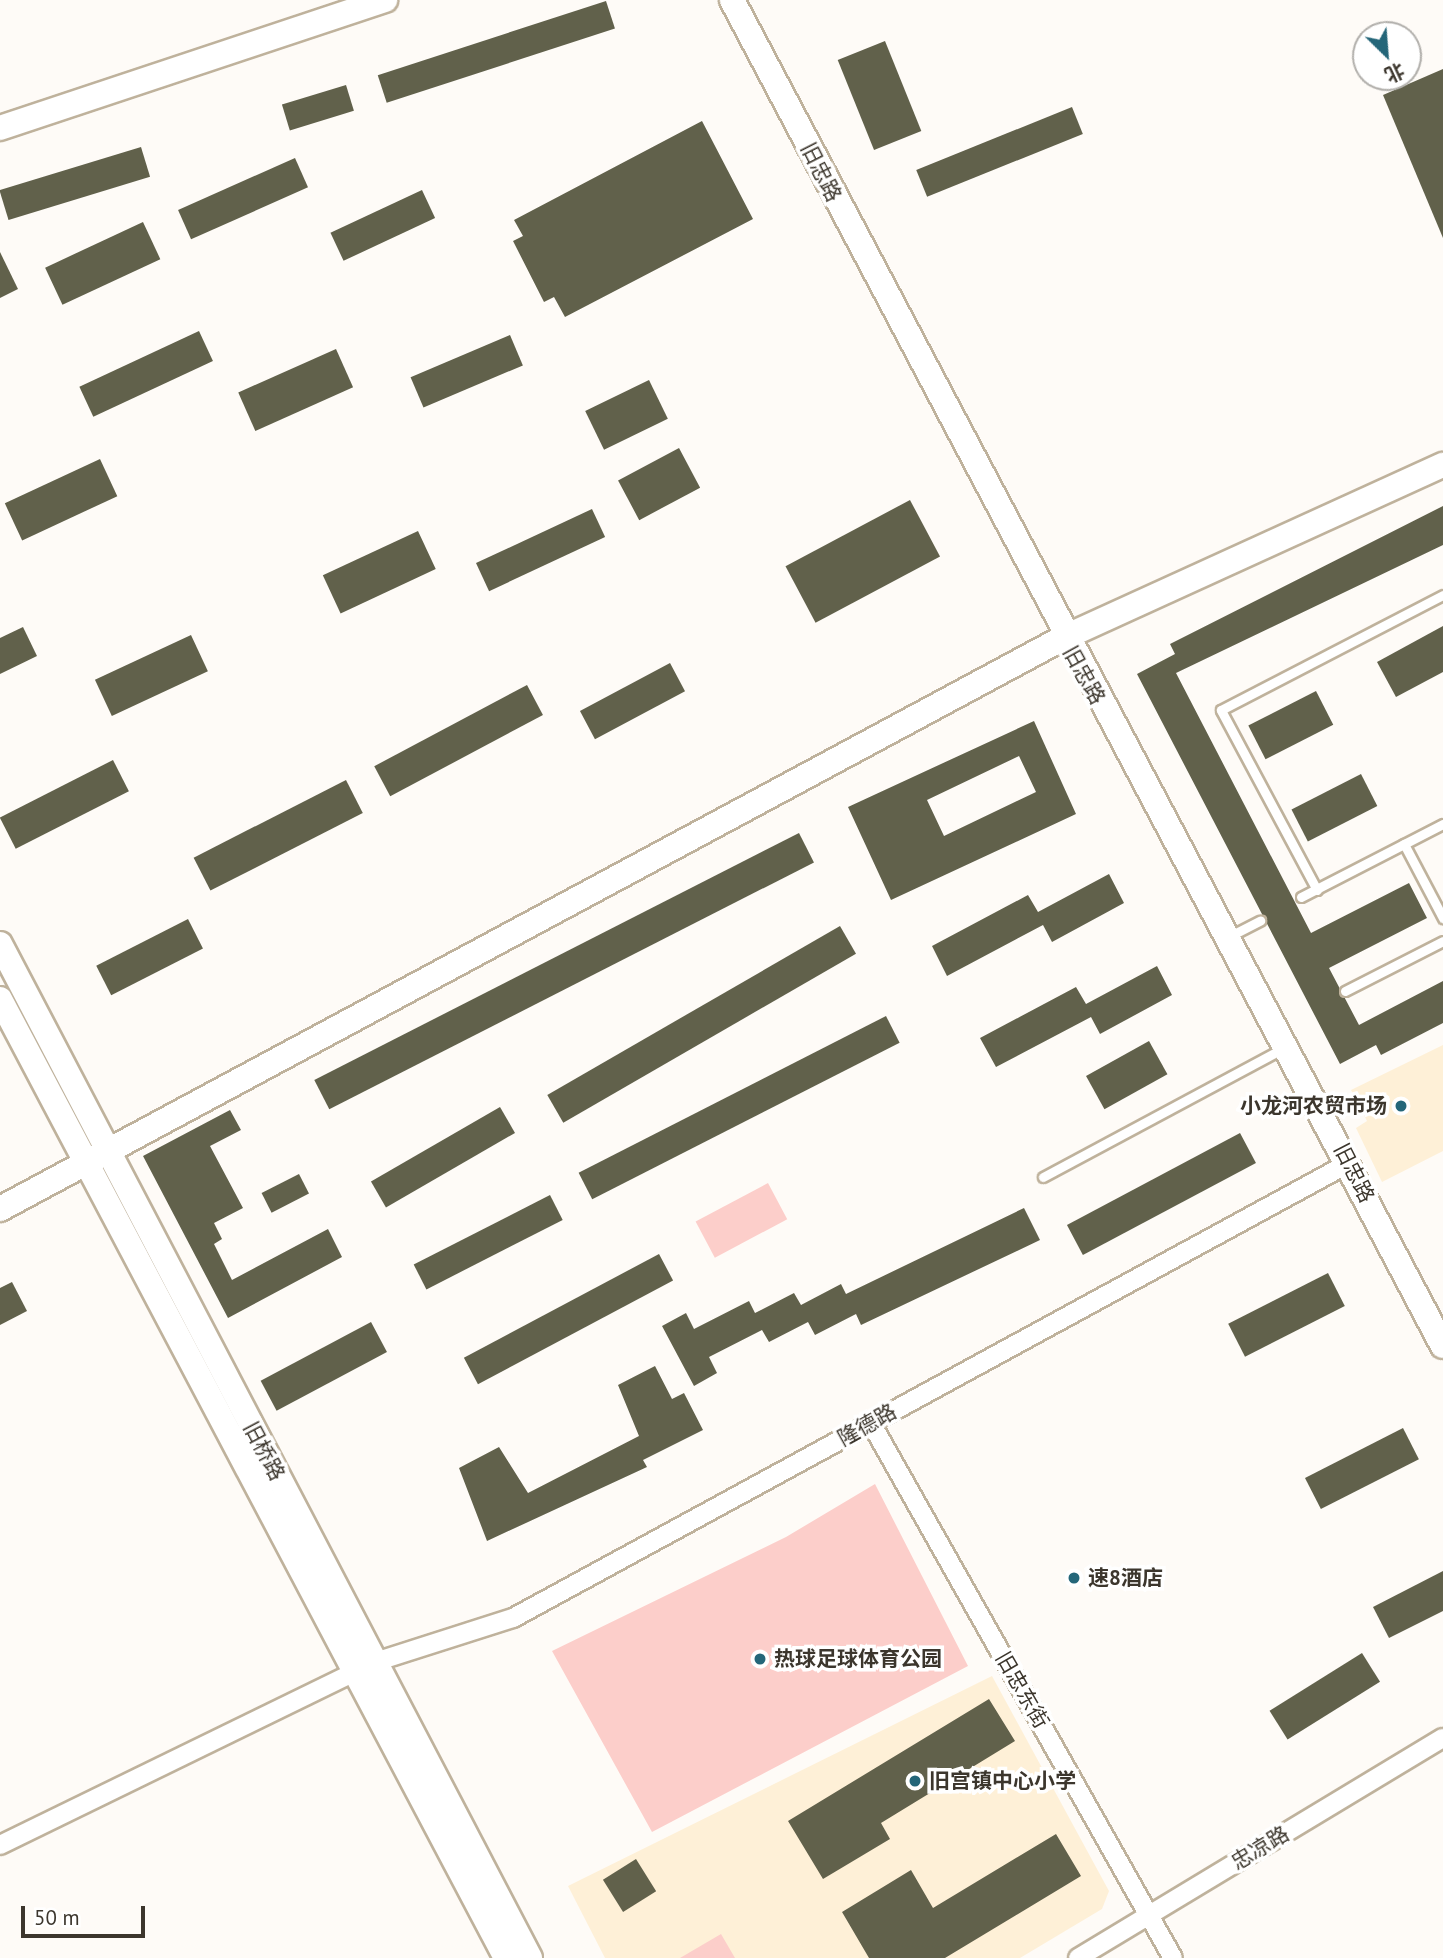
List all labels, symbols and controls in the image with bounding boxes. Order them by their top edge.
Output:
north arrow [1352,21,1422,91]
text: 北 [1381,58,1409,88]
street label: 旧忠路 [795,138,847,206]
street label: 旧忠路 [1058,641,1110,709]
place label: 小龙河农贸市场 [1240,1093,1387,1119]
marker: 小龙河农贸市场 [1393,1098,1409,1114]
street label: 旧忠路 [1328,1139,1380,1207]
street label: 隆德路 [833,1399,901,1451]
street label: 旧桥路 [238,1417,290,1485]
place label: 速8酒店 [1088,1565,1163,1591]
marker: 速8酒店 [1066,1570,1082,1586]
place label: 热球足球体育公园 [774,1646,942,1672]
street label: 旧忠东街 [990,1647,1054,1733]
marker: 热球足球体育公园 [752,1651,768,1667]
place label: 旧宫镇中心小学 [929,1768,1076,1794]
marker: 旧宫镇中心小学 [907,1773,923,1789]
street label: 忠凉路 [1227,1821,1293,1875]
scale bar [24,1892,149,1936]
text: 50 m [34,1904,80,1931]

